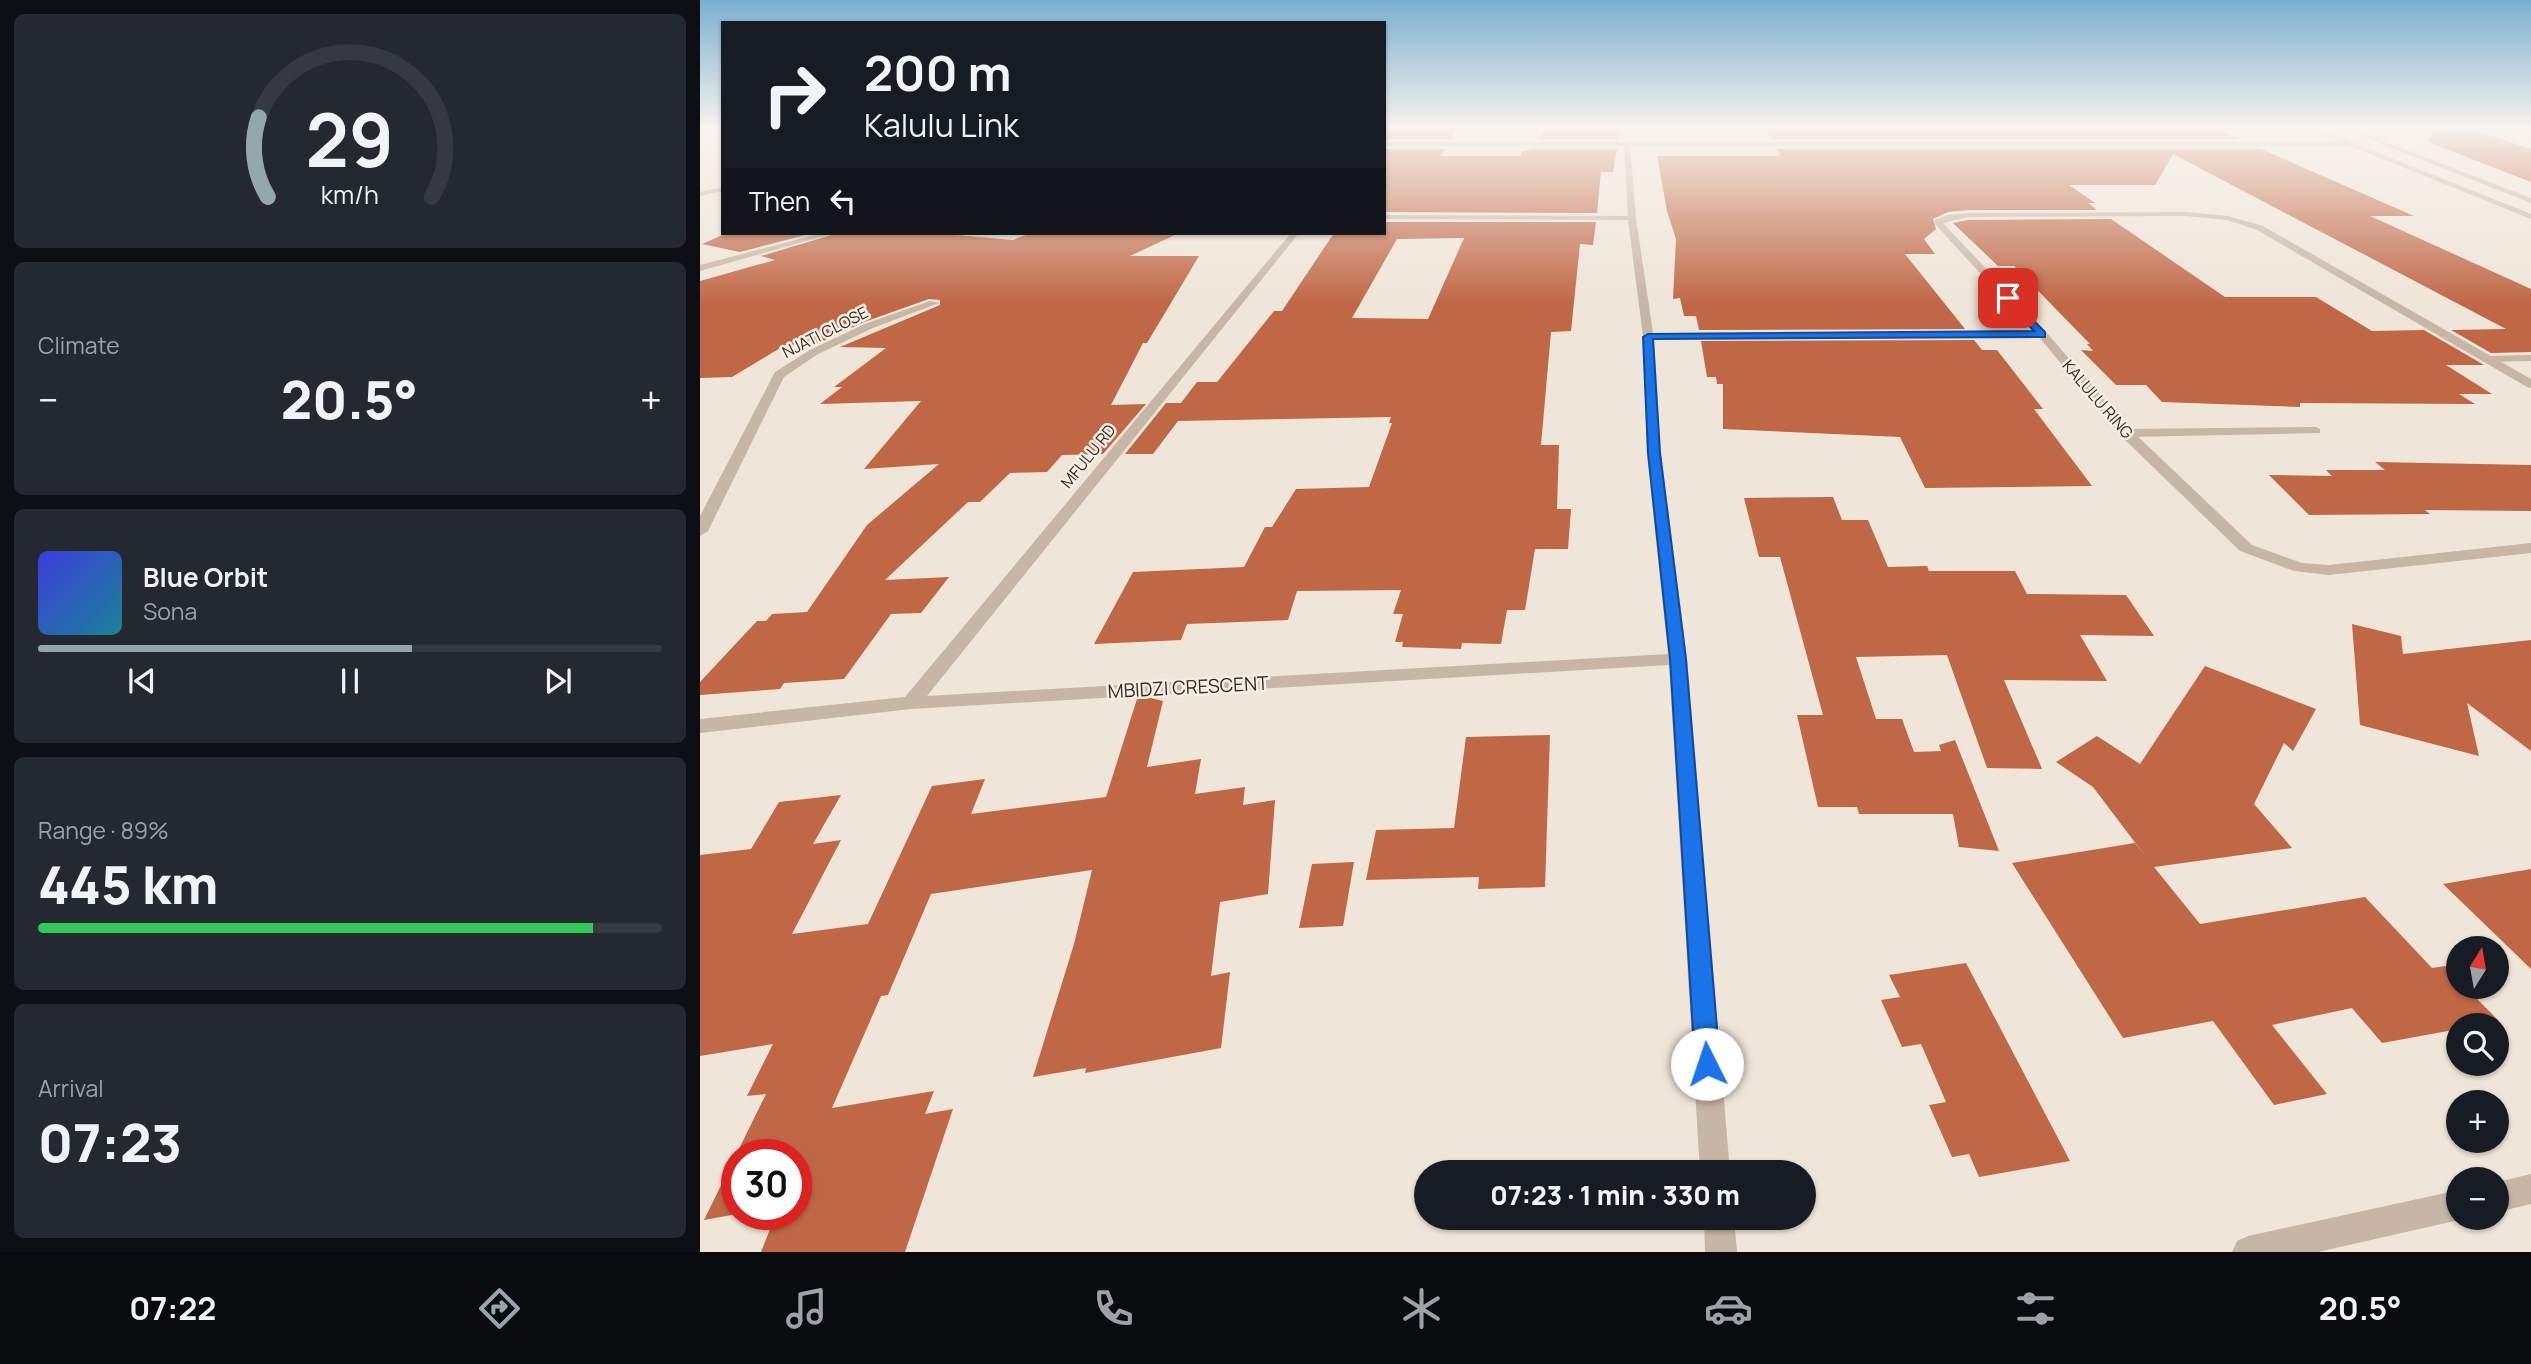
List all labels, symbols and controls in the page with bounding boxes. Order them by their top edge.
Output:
text: 200 m [864,39,1012,106]
icon: right [749,49,840,140]
text: 29 [306,89,394,189]
text: Kalulu Link [864,103,1019,147]
text: km/h [321,177,379,212]
icon: left [824,182,862,220]
text: Then [749,183,810,219]
pin [1978,268,2038,328]
icon: arrive [1989,279,2027,317]
street label: NJATI CLOSE [778,301,872,363]
text: Climate [38,329,120,361]
street label: KALULU RING [2058,355,2138,443]
text: 20.5° [281,364,418,435]
text: − [38,373,59,425]
text: + [640,373,662,425]
street label: MFULU RD [1055,419,1121,493]
text: Blue Orbit [143,559,268,595]
text: Sona [143,595,197,627]
icon: previous [123,662,161,700]
icon: pause [331,662,369,700]
icon: next [539,662,577,700]
street label: MBIDZI CRESCENT [1107,670,1270,704]
text: Range · 89% [38,814,169,846]
text: 445 km [38,849,218,920]
north arrow [2446,936,2510,999]
map controls [2446,936,2509,1230]
button: search [2446,1013,2509,1076]
position arrow [1670,1027,1744,1101]
text: Arrival [38,1072,104,1104]
button: + [2446,1090,2509,1153]
text: 07:23 [38,1107,182,1178]
speed limit sign: 30 [721,1139,812,1230]
button: − [2446,1167,2509,1230]
text: 07:23 · 1 min · 330 m [1490,1177,1740,1213]
icon: directions [475,1284,524,1333]
icon: music [782,1284,831,1333]
icon: phone [1089,1284,1138,1333]
icon: climate [1397,1284,1446,1333]
icon: car [1704,1284,1753,1333]
icon: filters [2011,1284,2060,1333]
text: 07:22 [129,1286,216,1330]
text: 20.5° [2319,1286,2402,1330]

